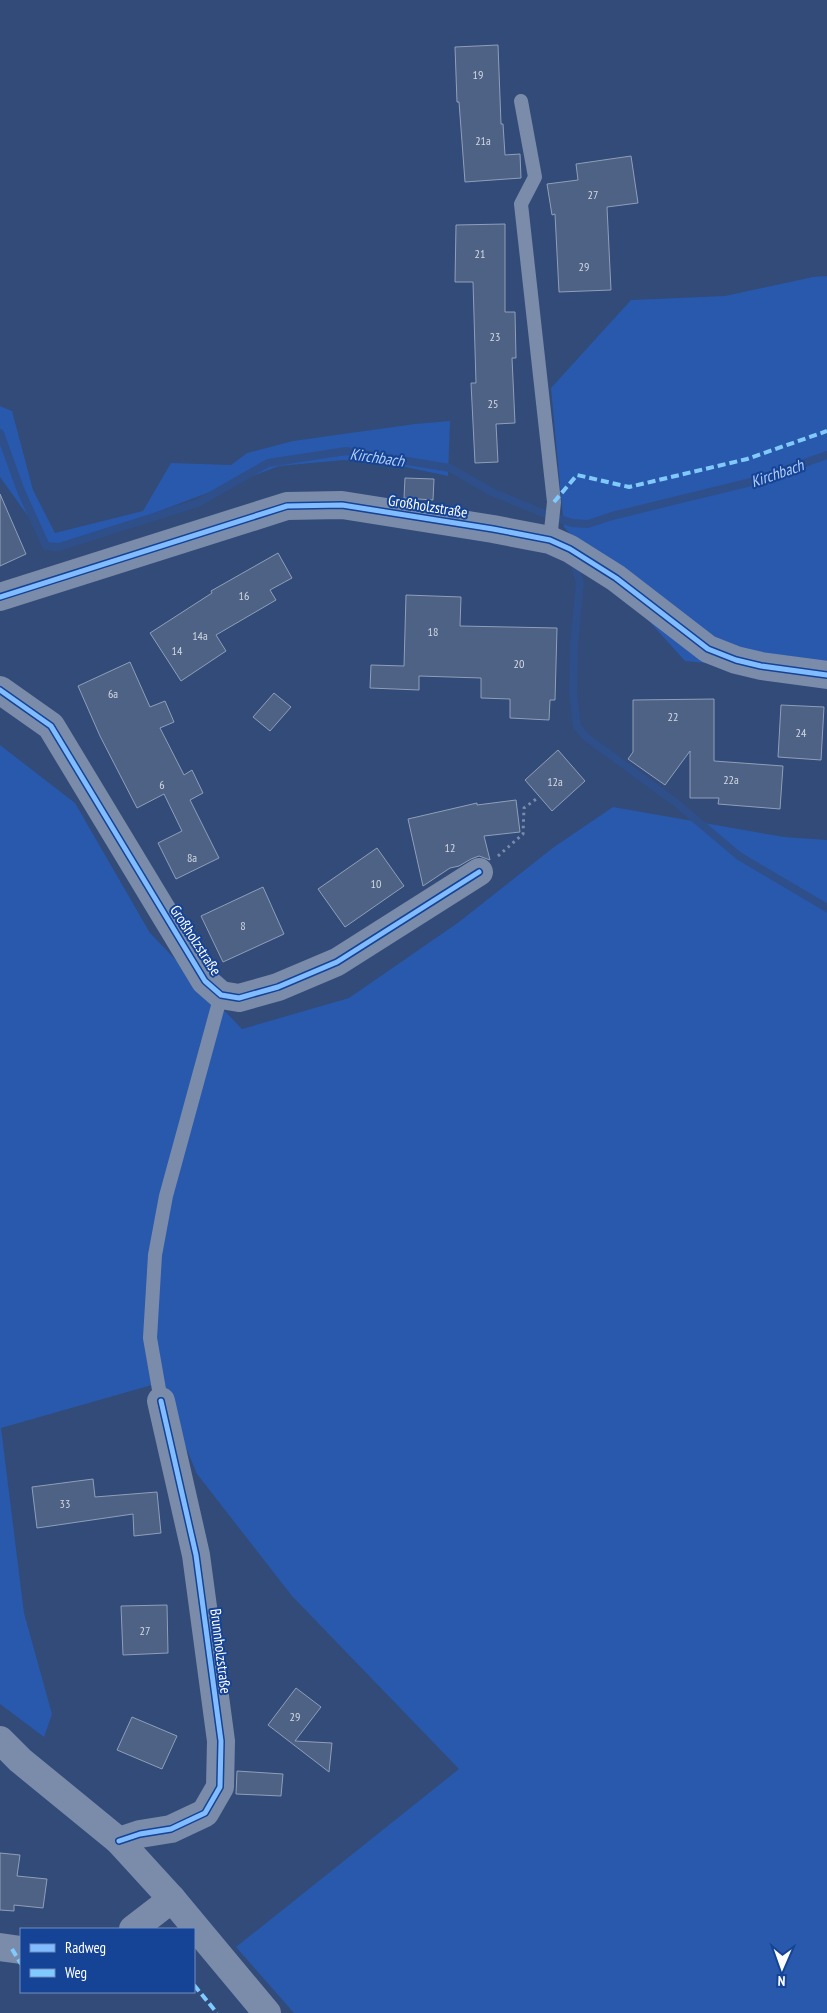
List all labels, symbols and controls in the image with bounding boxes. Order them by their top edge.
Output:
house number: 19 [473,67,483,82]
house number: 21a [475,133,491,148]
house number: 27 [588,187,598,202]
house number: 21 [475,246,485,261]
house number: 29 [579,259,589,274]
house number: 23 [490,329,500,344]
house number: 25 [488,396,498,411]
water label: Kirchbach [349,443,406,471]
water label: Kirchbach [748,454,807,491]
street label: Großholzstraße [387,490,469,522]
house number: 16 [239,588,249,603]
house number: 18 [428,624,438,639]
house number: 14a [192,628,208,643]
house number: 14 [172,643,183,658]
house number: 20 [514,656,524,671]
house number: 6a [108,686,118,701]
house number: 22 [668,709,678,724]
house number: 24 [796,725,807,740]
house number: 22a [723,772,739,787]
house number: 12a [547,774,563,789]
house number: 6 [159,777,165,792]
house number: 12 [445,840,455,855]
house number: 8a [187,850,197,865]
house number: 10 [371,876,381,891]
street label: Großholzstraße [166,901,226,979]
house number: 8 [240,918,246,933]
house number: 33 [60,1496,70,1511]
street label: Brunnholzstraße [206,1607,236,1695]
house number: 27 [140,1623,150,1638]
house number: 29 [290,1709,300,1724]
legend [20,1928,195,1993]
text: Radweg [65,1938,106,1957]
north arrow [757,1943,807,1993]
text: Weg [65,1963,87,1982]
text: N [777,1972,786,1990]

